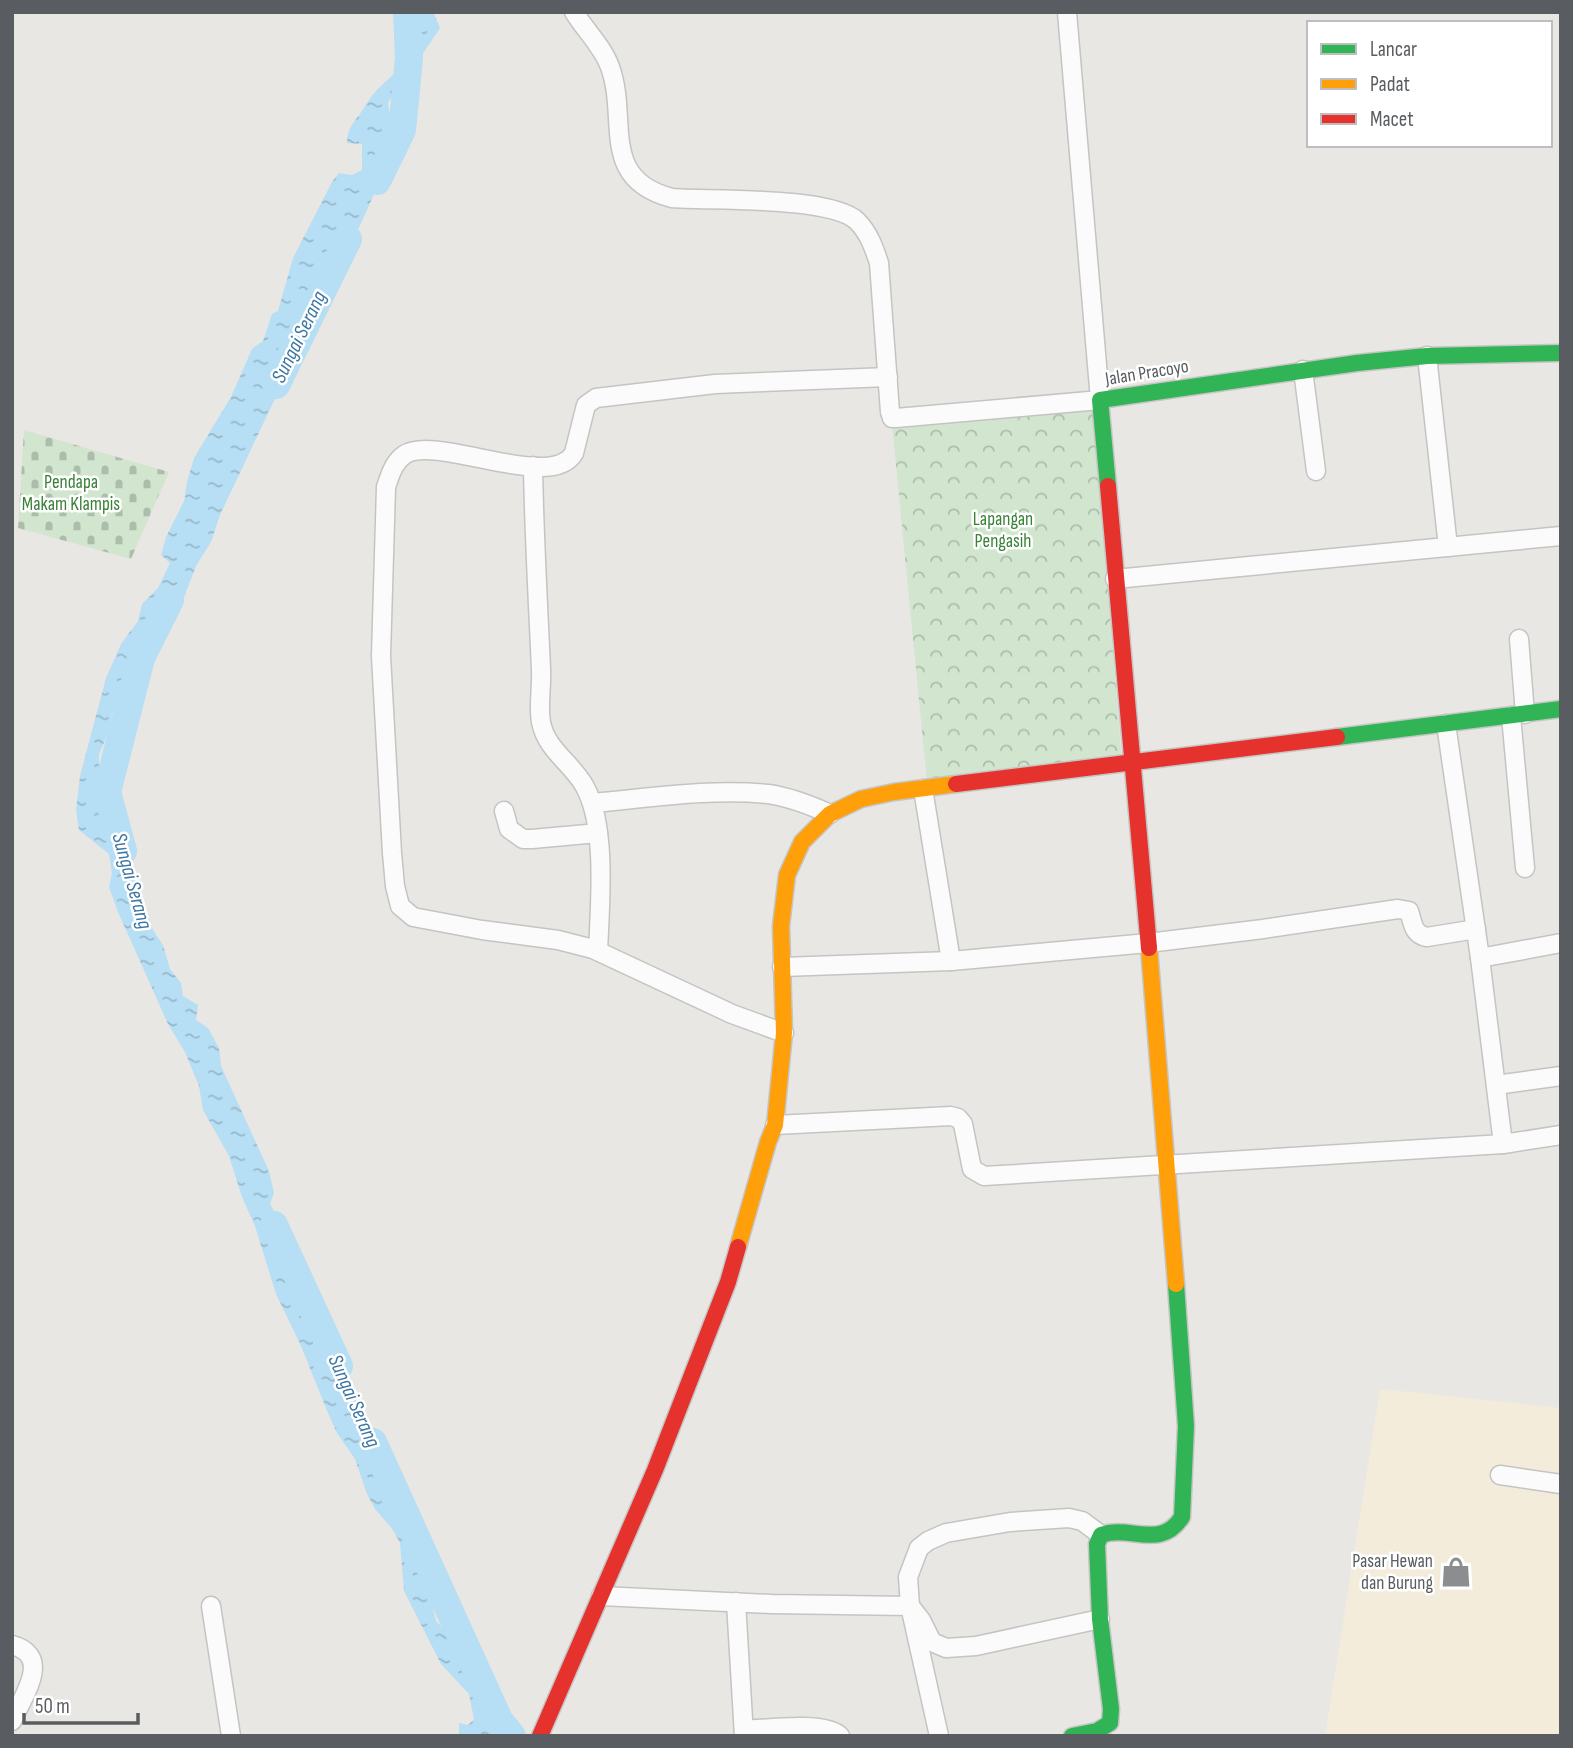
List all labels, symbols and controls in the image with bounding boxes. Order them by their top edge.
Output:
legend [1307,21,1552,147]
text: Lancar [1370,37,1417,62]
text: Padat [1370,72,1410,97]
text: Macet [1370,107,1414,132]
water label: Sungai Serang [266,287,332,387]
street label: Jalan Pracoyo [1103,355,1190,391]
park label: Pendapa Makam Klampis [22,471,120,516]
park label: Lapangan Pengasih [973,508,1033,553]
water label: Sungai Serang [106,830,158,932]
water label: Sungai Serang [322,1351,386,1452]
place label: Pasar Hewan dan Burung [1352,1550,1433,1595]
shop icon: Pasar Hewan dan Burung [1439,1555,1473,1589]
scale bar [24,1682,138,1726]
text: 50 m [35,1694,70,1719]

